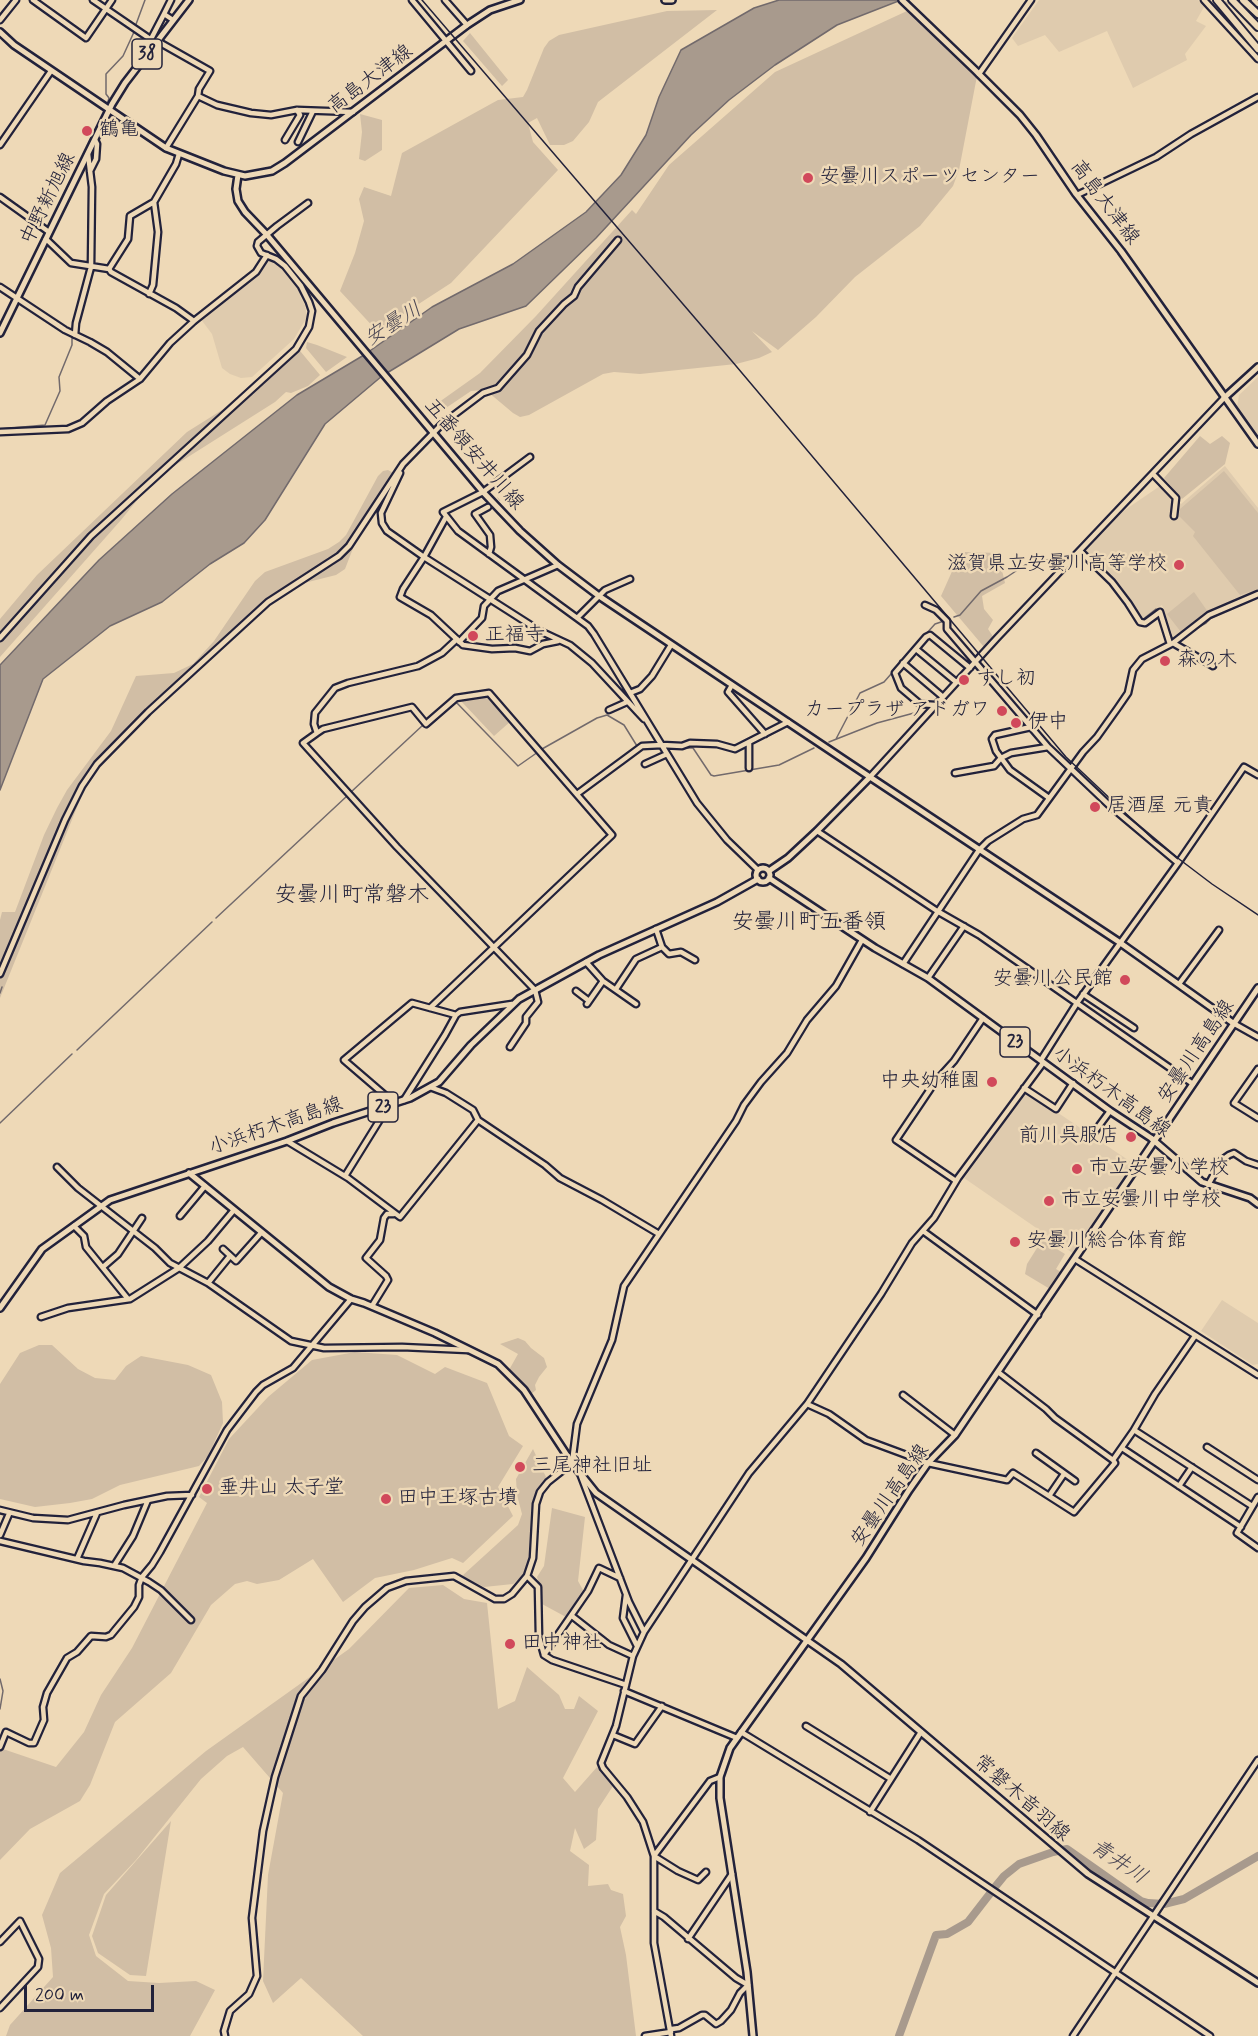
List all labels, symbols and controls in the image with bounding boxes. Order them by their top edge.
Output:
road number: 38 [132,39,162,69]
street label: 高島大津線 [324,40,418,120]
place label: 鶴亀 [99,119,139,143]
marker: 鶴亀 [80,124,94,138]
street label: 中野新旭線 [16,149,82,249]
street label: 高島大津線 [1064,156,1144,250]
place label: 安曇川スポーツセンター [820,166,1040,190]
marker: 安曇川スポーツセンター [801,171,815,185]
water label: 安曇川 [361,298,427,352]
street label: 五番領安井川線 [418,394,528,516]
place label: 滋賀県立安曇川高等学校 [947,553,1167,577]
marker: 滋賀県立安曇川高等学校 [1172,558,1186,572]
place label: 正福寺 [485,624,545,648]
marker: 正福寺 [466,629,480,643]
place label: 森の木 [1177,649,1237,673]
marker: 森の木 [1158,654,1172,668]
place label: すし初 [976,668,1036,692]
marker: すし初 [957,673,971,687]
place label: カープラザ アドガワ [805,699,990,723]
marker: カープラザ アドガワ [995,704,1009,718]
place label: 伊中 [1028,711,1068,735]
marker: 伊中 [1009,716,1023,730]
place label: 居酒屋 元貴 [1107,795,1212,819]
marker: 居酒屋 元貴 [1088,800,1102,814]
district label: 安曇川町常磐木 [275,883,429,909]
district label: 安曇川町五番領 [732,910,886,936]
place label: 安曇川公民館 [993,968,1113,992]
marker: 安曇川公民館 [1118,973,1132,987]
street label: 安曇川高島線 [1154,996,1240,1108]
road number: 23 [1000,1027,1030,1057]
street label: 小浜朽木高島線 [1047,1042,1175,1144]
place label: 中央幼稚園 [880,1070,980,1094]
marker: 中央幼稚園 [985,1075,999,1089]
road number: 23 [368,1092,398,1122]
street label: 小浜朽木高島線 [206,1093,346,1161]
place label: 前川呉服店 [1019,1125,1119,1149]
marker: 前川呉服店 [1124,1130,1138,1144]
place label: 市立安曇小学校 [1089,1157,1229,1181]
marker: 市立安曇小学校 [1070,1162,1084,1176]
place label: 市立安曇川中学校 [1061,1189,1221,1213]
marker: 市立安曇川中学校 [1042,1194,1056,1208]
place label: 安曇川総合体育館 [1027,1230,1187,1254]
marker: 安曇川総合体育館 [1008,1235,1022,1249]
street label: 安曇川高島線 [847,1440,935,1552]
place label: 三尾神社旧址 [532,1455,652,1479]
marker: 三尾神社旧址 [513,1460,527,1474]
place label: 垂井山 太子堂 [219,1477,344,1501]
marker: 垂井山 太子堂 [200,1482,214,1496]
place label: 田中王塚古墳 [398,1487,518,1511]
marker: 田中王塚古墳 [379,1492,393,1506]
place label: 田中神社 [522,1632,602,1656]
marker: 田中神社 [503,1637,517,1651]
street label: 常磐木音羽線 [968,1751,1074,1847]
water label: 青井川 [1085,1835,1151,1891]
scale bar [27,1973,158,2011]
text: 200 m [35,1983,84,2007]

